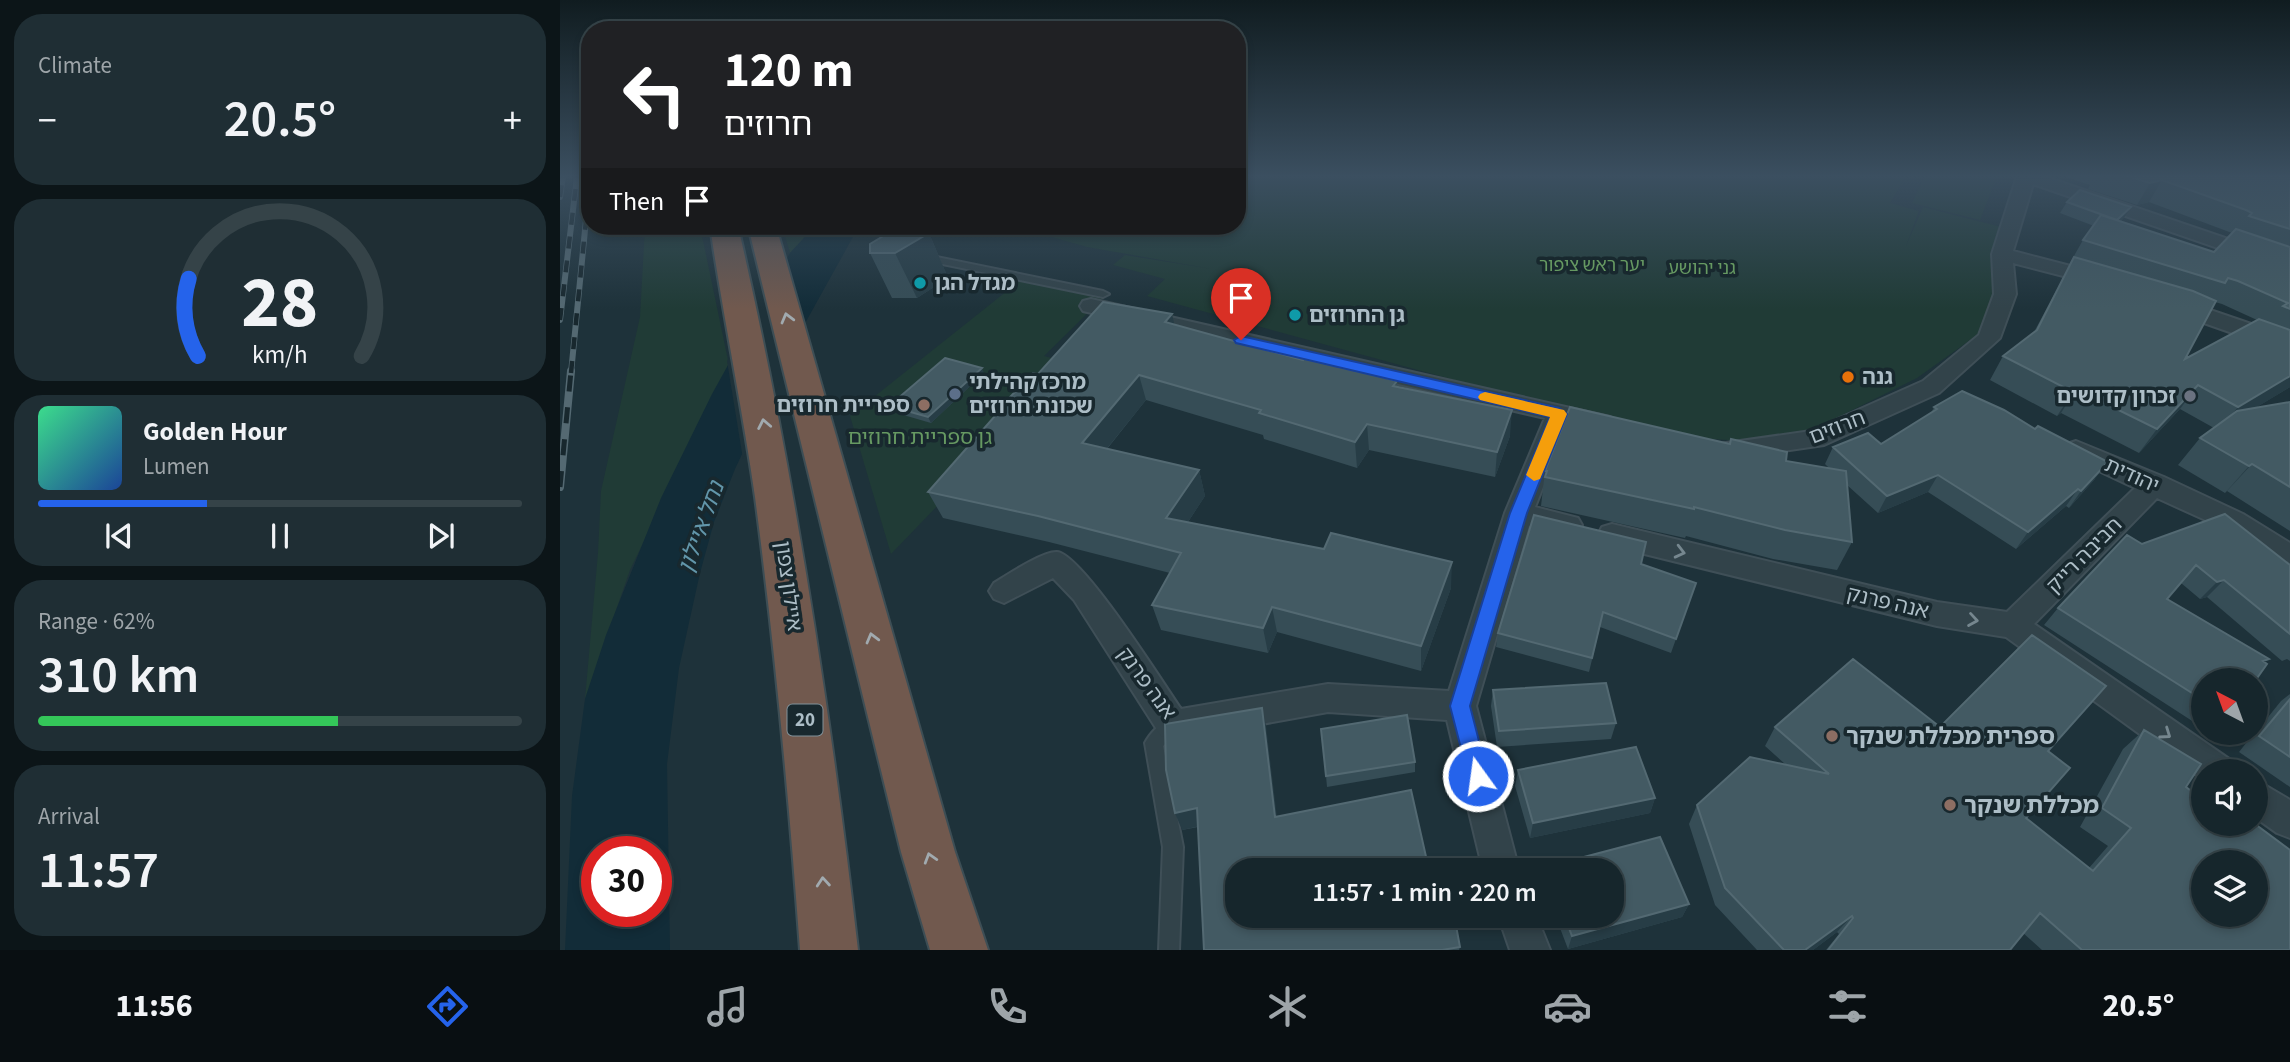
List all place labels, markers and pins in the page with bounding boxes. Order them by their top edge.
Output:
place label: מגדל הגן [934,268,1015,298]
pin [1211,268,1271,340]
marker: מגדל הגן [912,275,928,291]
place label: גן החרוזים [1309,300,1405,330]
marker: גן החרוזים [1287,307,1303,323]
place label: גנה [1862,362,1893,392]
place label: מרכז קהילתי שכונת חרוזים [969,367,1093,421]
marker: גנה [1840,369,1856,385]
place label: זכרון קדושים [2057,381,2176,411]
marker: מרכז קהילתי שכונת חרוזים [947,386,963,402]
marker: זכרון קדושים [2182,388,2198,404]
place label: ספריית חרוזים [777,390,910,420]
marker: ספריית חרוזים [916,397,932,413]
place label: ספרית מכללת שנקר [1846,719,2055,754]
marker: ספרית מכללת שנקר [1824,728,1840,744]
place label: מכללת שנקר [1964,788,2099,823]
marker: מכללת שנקר [1942,797,1958,813]

